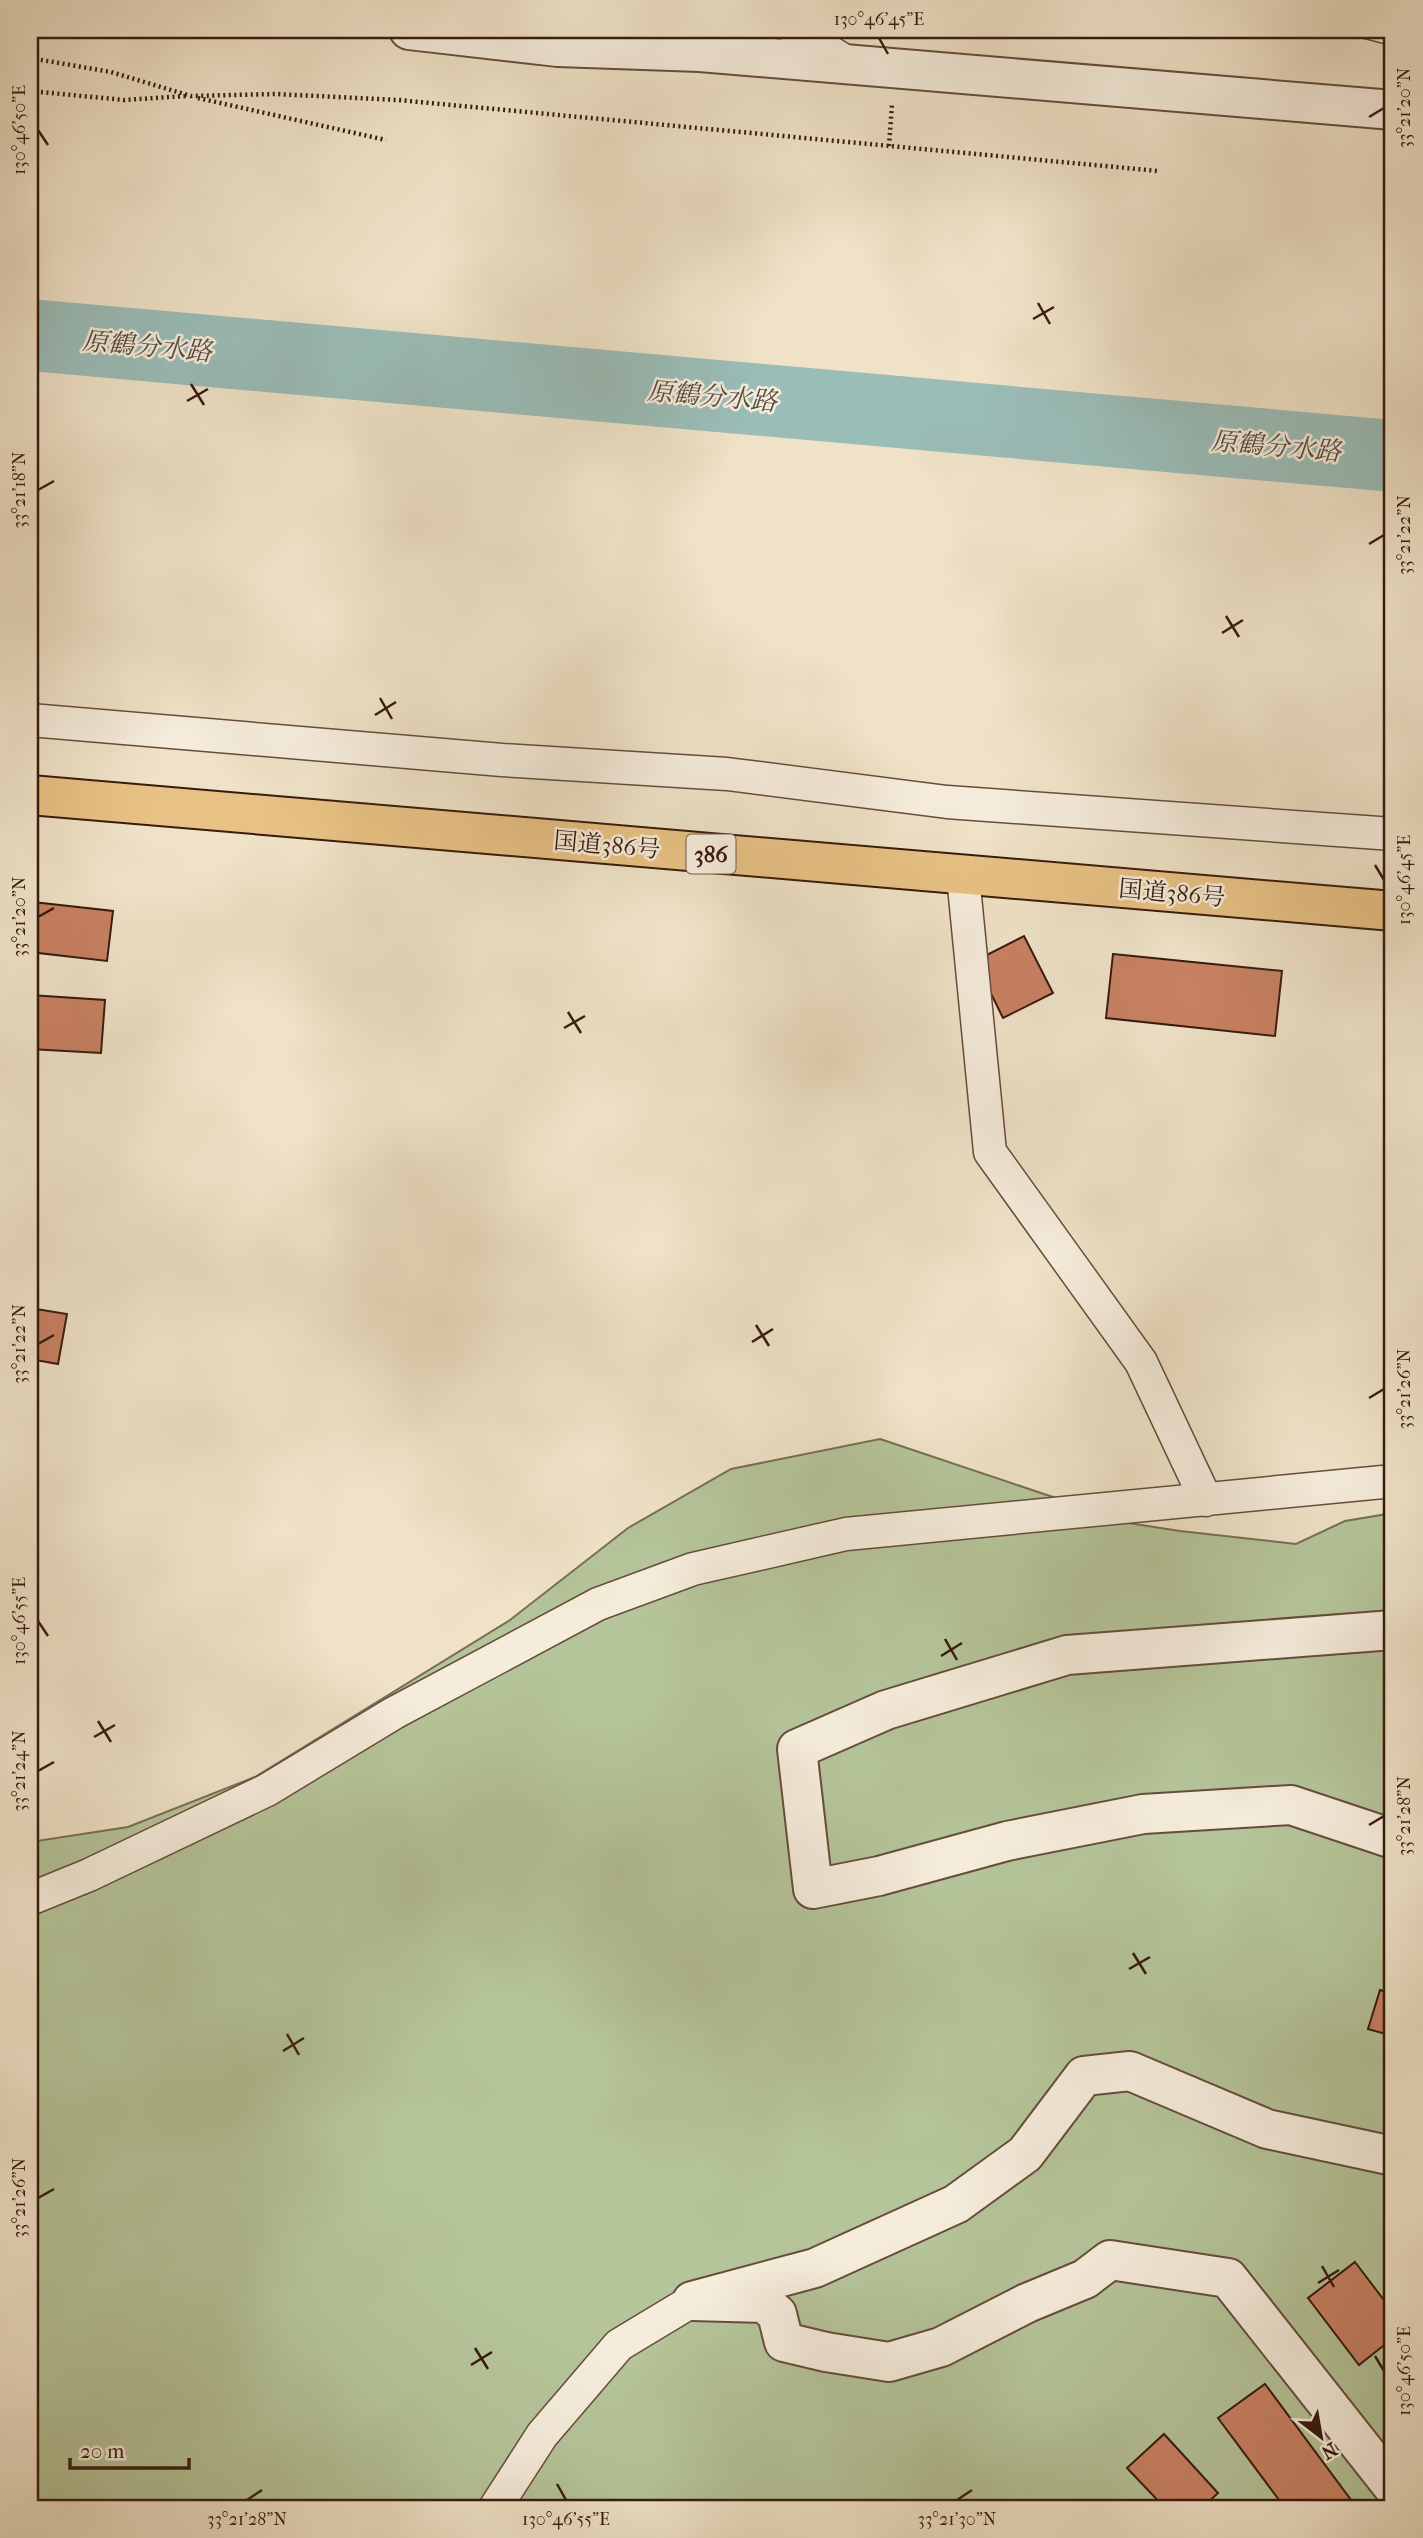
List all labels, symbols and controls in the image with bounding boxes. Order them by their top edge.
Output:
text: 130°46'45"E [834,9,924,30]
text: 33°21'20"N [1394,67,1415,148]
text: 130°46'50"E [9,85,30,175]
water label: 原鶴分水路 [81,325,215,368]
water label: 原鶴分水路 [646,375,780,418]
water label: 原鶴分水路 [1210,425,1344,468]
text: 33°21'18"N [9,451,30,529]
text: 33°21'22"N [1394,495,1415,575]
street label: 国道386号 [553,826,661,864]
road number: 386 [686,834,736,874]
text: 130°46'45"E [1394,835,1415,925]
street label: 国道386号 [1118,874,1226,912]
text: 33°21'20"N [9,876,30,957]
text: 33°21'22"N [9,1304,30,1384]
text: 33°21'26"N [1394,1348,1415,1429]
text: 130°46'55"E [9,1577,30,1665]
text: 33°21'24"N [9,1730,30,1812]
text: 33°21'28"N [1394,1776,1415,1856]
text: 33°21'26"N [9,2157,30,2238]
text: 130°46'50"E [1394,2326,1415,2416]
north arrow [1286,2402,1356,2472]
scale bar [70,2426,189,2470]
text: N [1317,2438,1341,2464]
text: 20 m [80,2439,125,2463]
text: 33°21'28"N [207,2509,287,2530]
text: 130°46'55"E [522,2509,610,2530]
text: 33°21'30"N [918,2509,997,2530]

